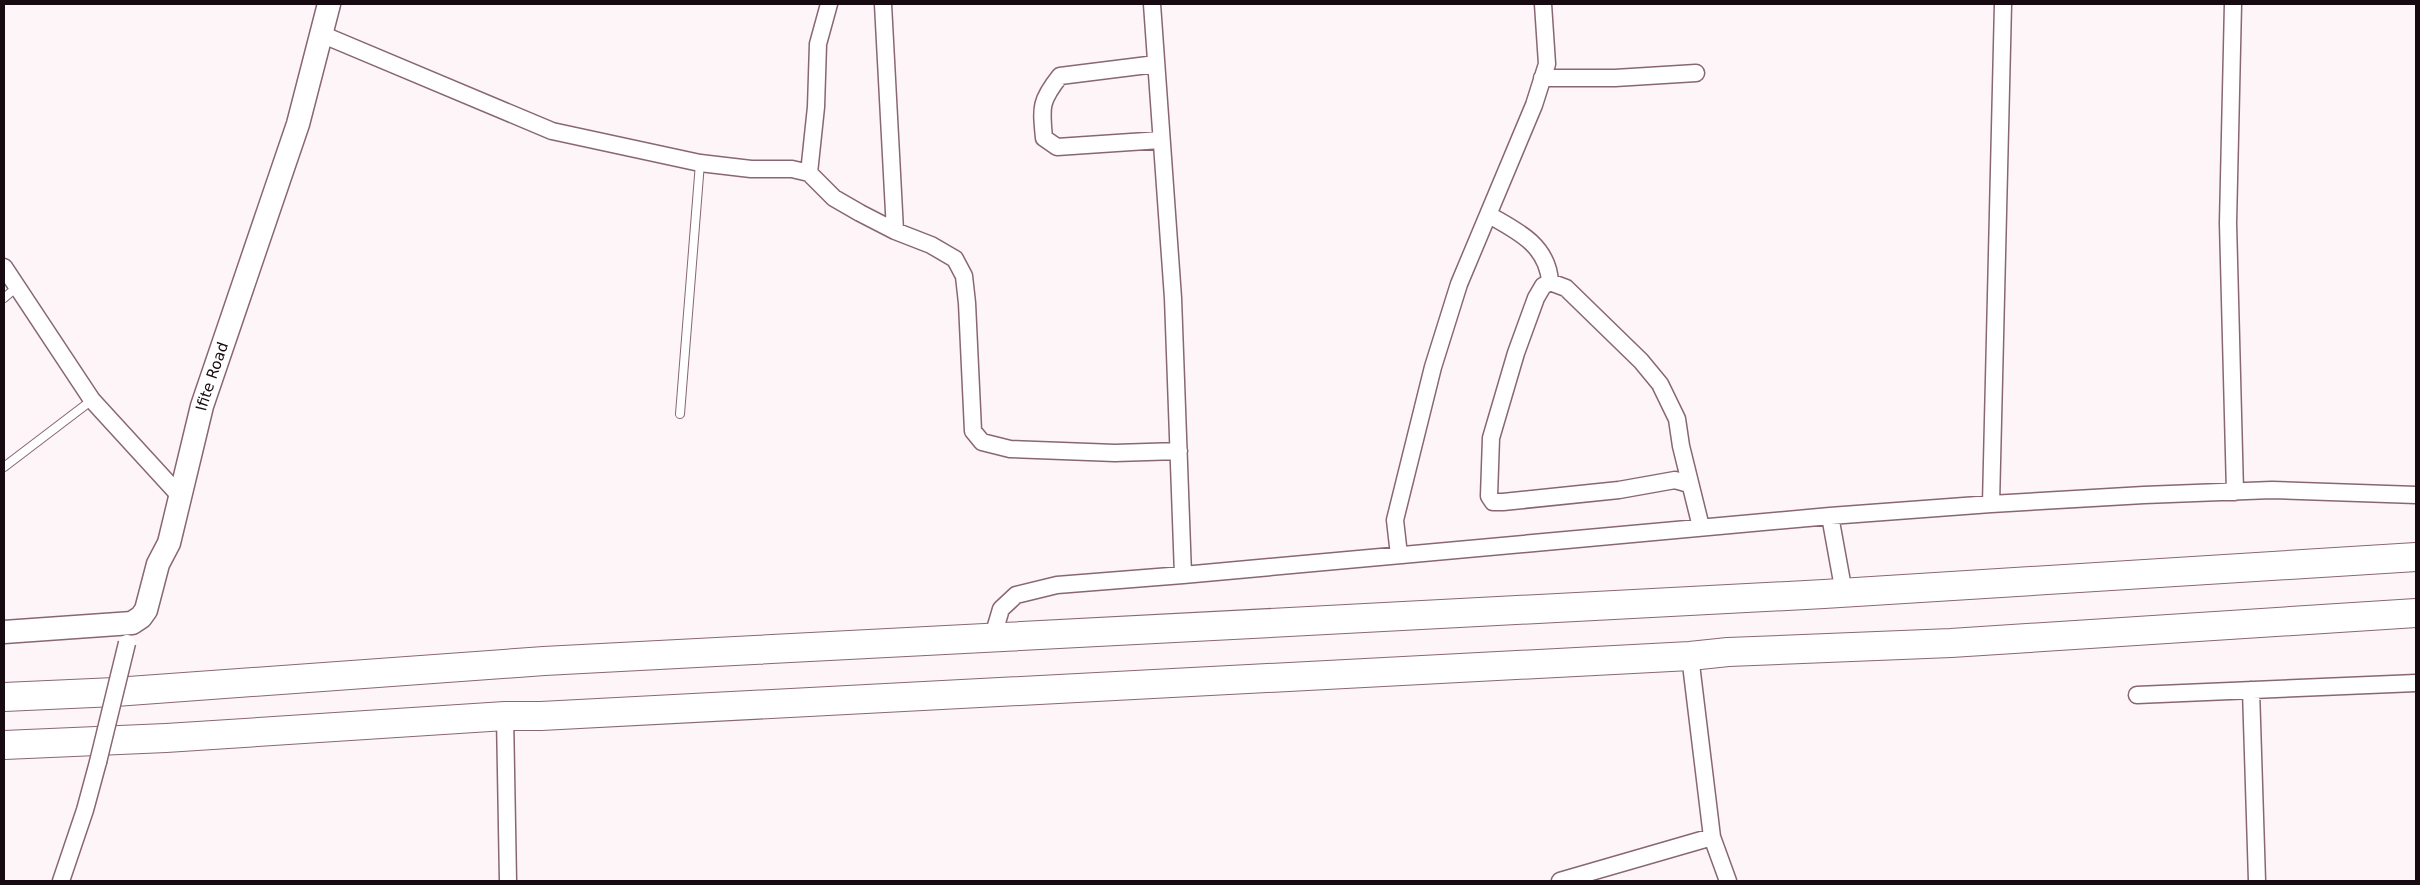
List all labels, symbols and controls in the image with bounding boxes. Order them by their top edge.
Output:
street label: Ifite Road [192,340,232,413]

